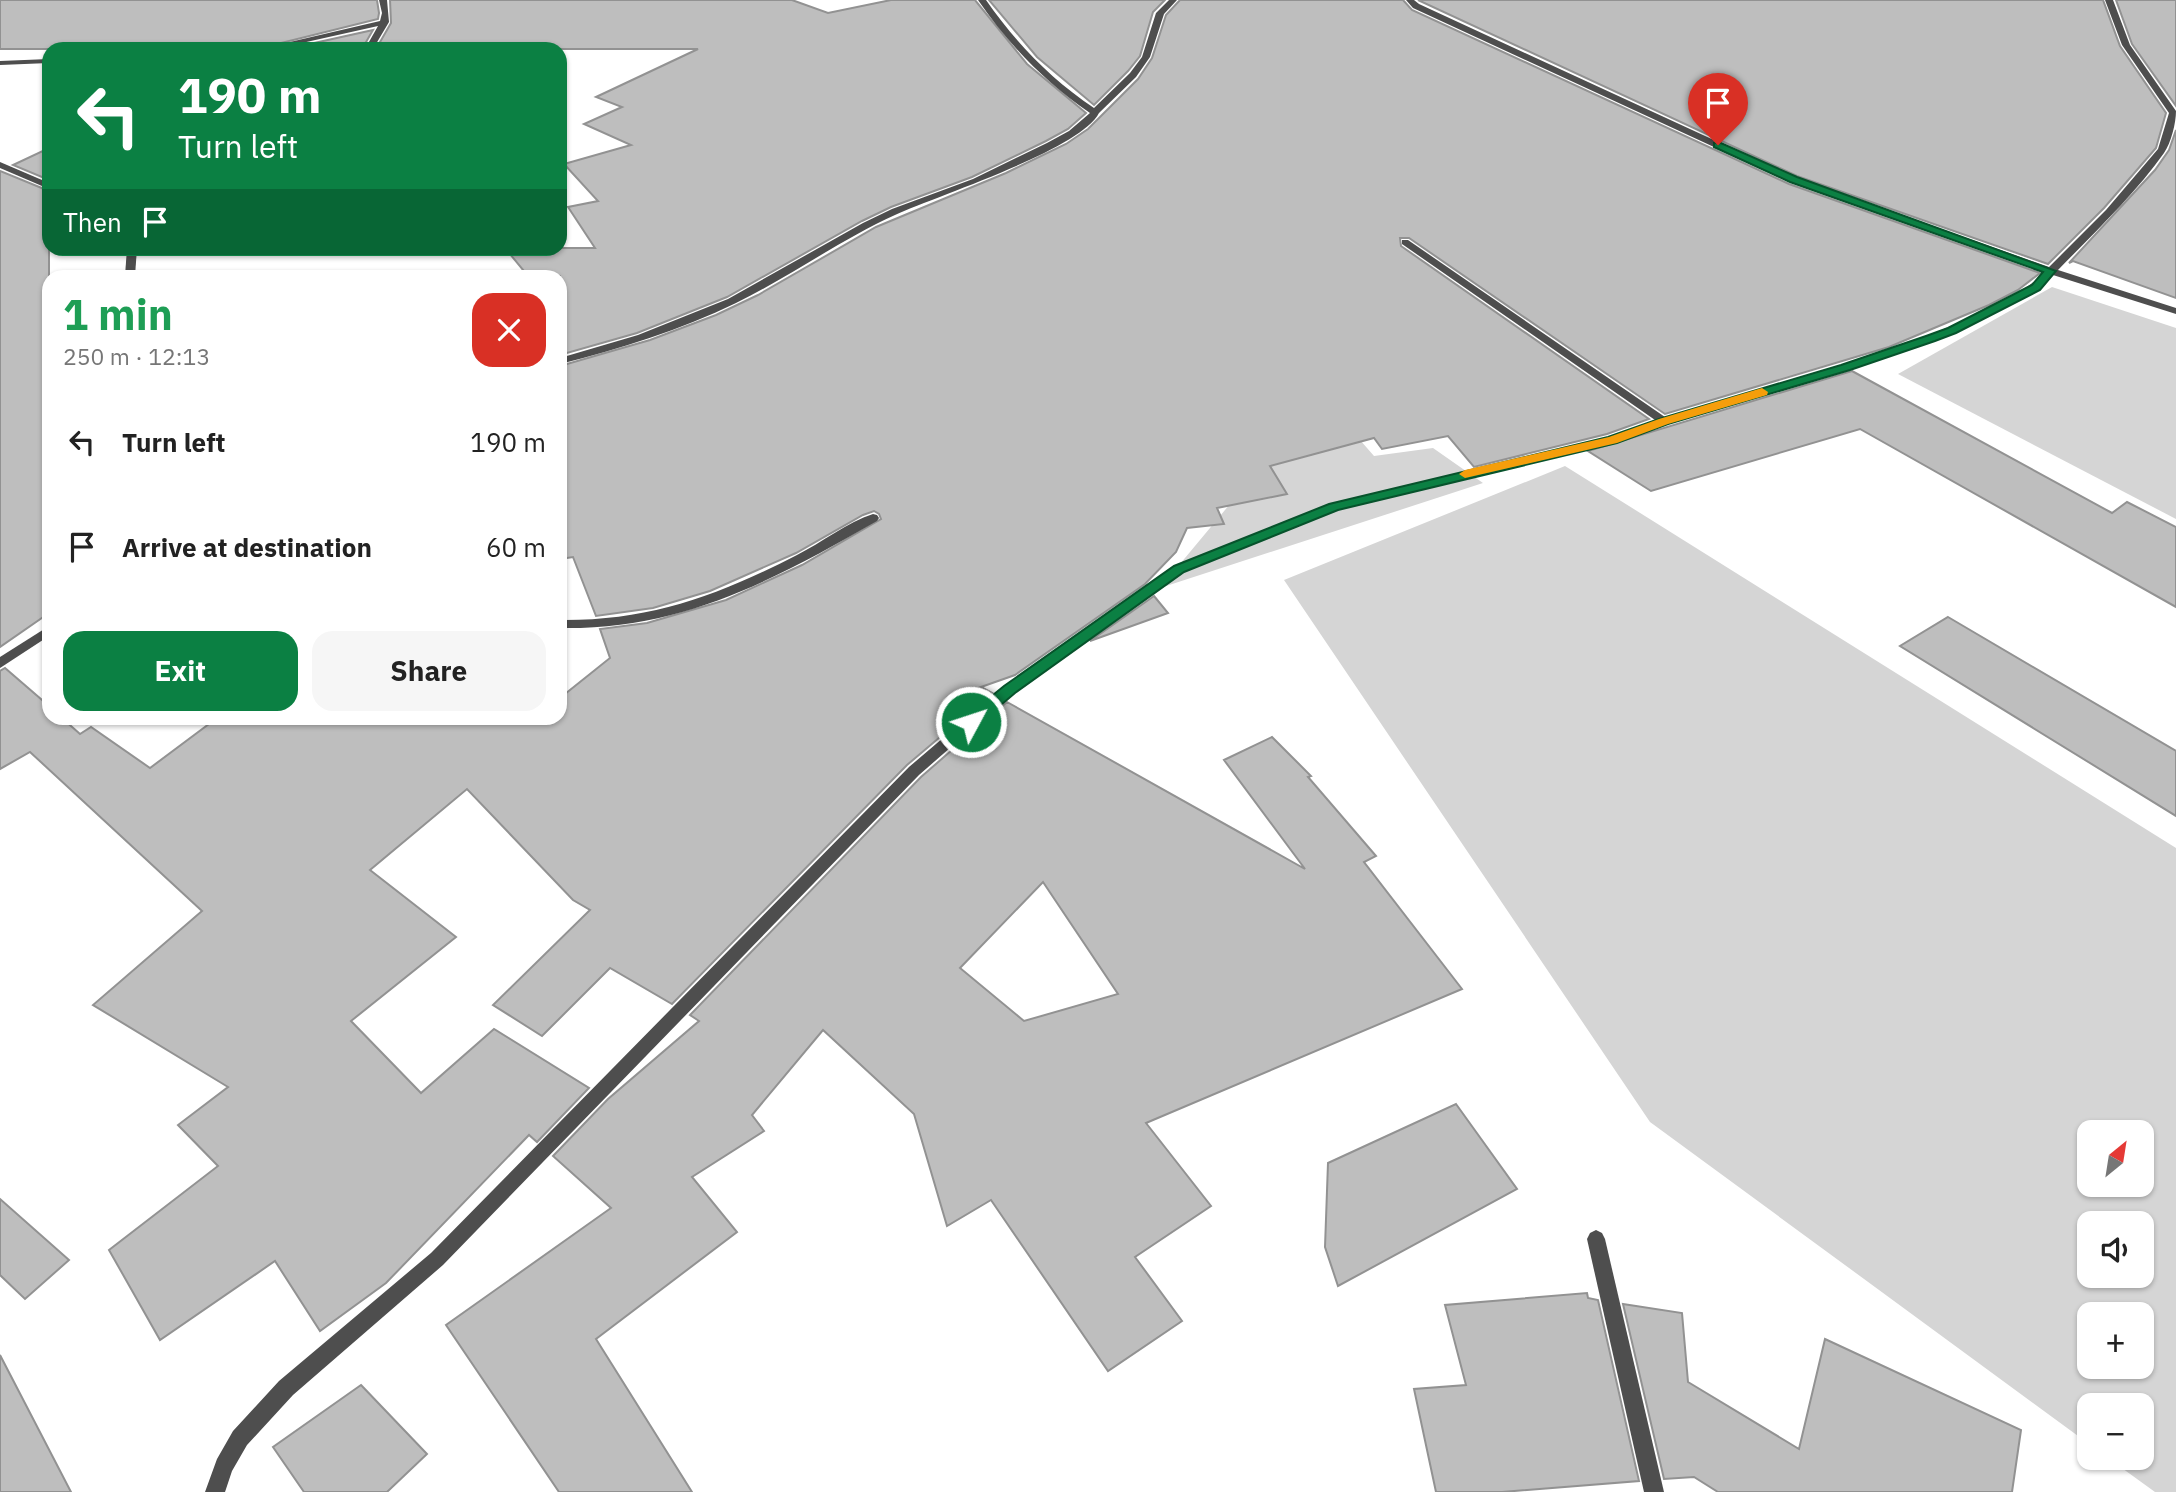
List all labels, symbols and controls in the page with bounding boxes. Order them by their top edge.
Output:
text: 190 m [178,63,322,126]
icon: left [63,70,154,161]
pin [1688,73,1748,145]
icon: arrive [1699,84,1737,122]
text: Turn left [178,125,298,167]
icon: arrive [136,203,174,241]
text: Then [63,205,122,239]
text: 1 min [63,287,173,342]
button: close [472,293,546,367]
text: 250 m · 12:13 [63,341,210,371]
icon: left [63,423,101,461]
text: Turn left [122,425,225,459]
text: 190 m [470,425,546,459]
icon: arrive [63,528,101,566]
text: Arrive at destination [122,530,372,564]
text: 60 m [486,530,546,564]
button: Exit [63,631,298,711]
button: Share [312,631,546,711]
position arrow [934,685,1008,759]
north arrow [2077,1120,2154,1197]
map controls [2077,1120,2154,1470]
button: sound [2077,1211,2154,1288]
button: + [2077,1302,2154,1379]
button: − [2077,1393,2154,1470]

